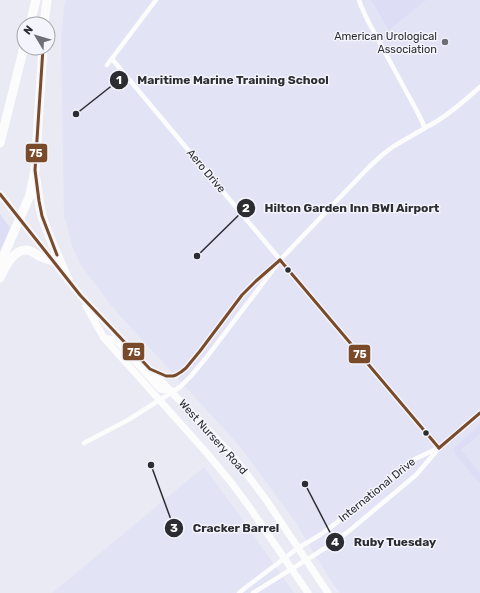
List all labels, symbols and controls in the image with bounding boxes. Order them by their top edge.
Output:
north arrow [16,16,56,56]
text: N [21,23,36,37]
place label: American Urological Association [334,30,437,56]
marker: American Urological Association [440,37,450,47]
callout: Maritime Marine Training School [109,68,336,92]
text: 1 [116,73,122,87]
text: Maritime Marine Training School [137,73,329,87]
line badge: 75 [25,143,48,163]
text: 75 [29,147,43,160]
street label: Aero Drive [184,147,228,195]
callout: Hilton Garden Inn BWI Airport [236,196,447,220]
text: 2 [242,201,250,215]
text: Hilton Garden Inn BWI Airport [265,201,440,215]
unlabelled marker [283,265,293,275]
line badge: 75 [122,342,145,361]
line badge: 75 [348,344,371,364]
text: 75 [127,346,141,359]
text: 75 [353,348,367,361]
street label: West Nursery Road [176,397,250,477]
unlabelled marker [421,428,431,438]
street label: International Drive [336,455,418,525]
callout: Cracker Barrel [164,516,287,540]
text: 3 [170,521,178,535]
text: Cracker Barrel [193,521,279,535]
callout: Ruby Tuesday [325,530,444,554]
text: 4 [331,535,339,549]
text: Ruby Tuesday [354,535,436,549]

